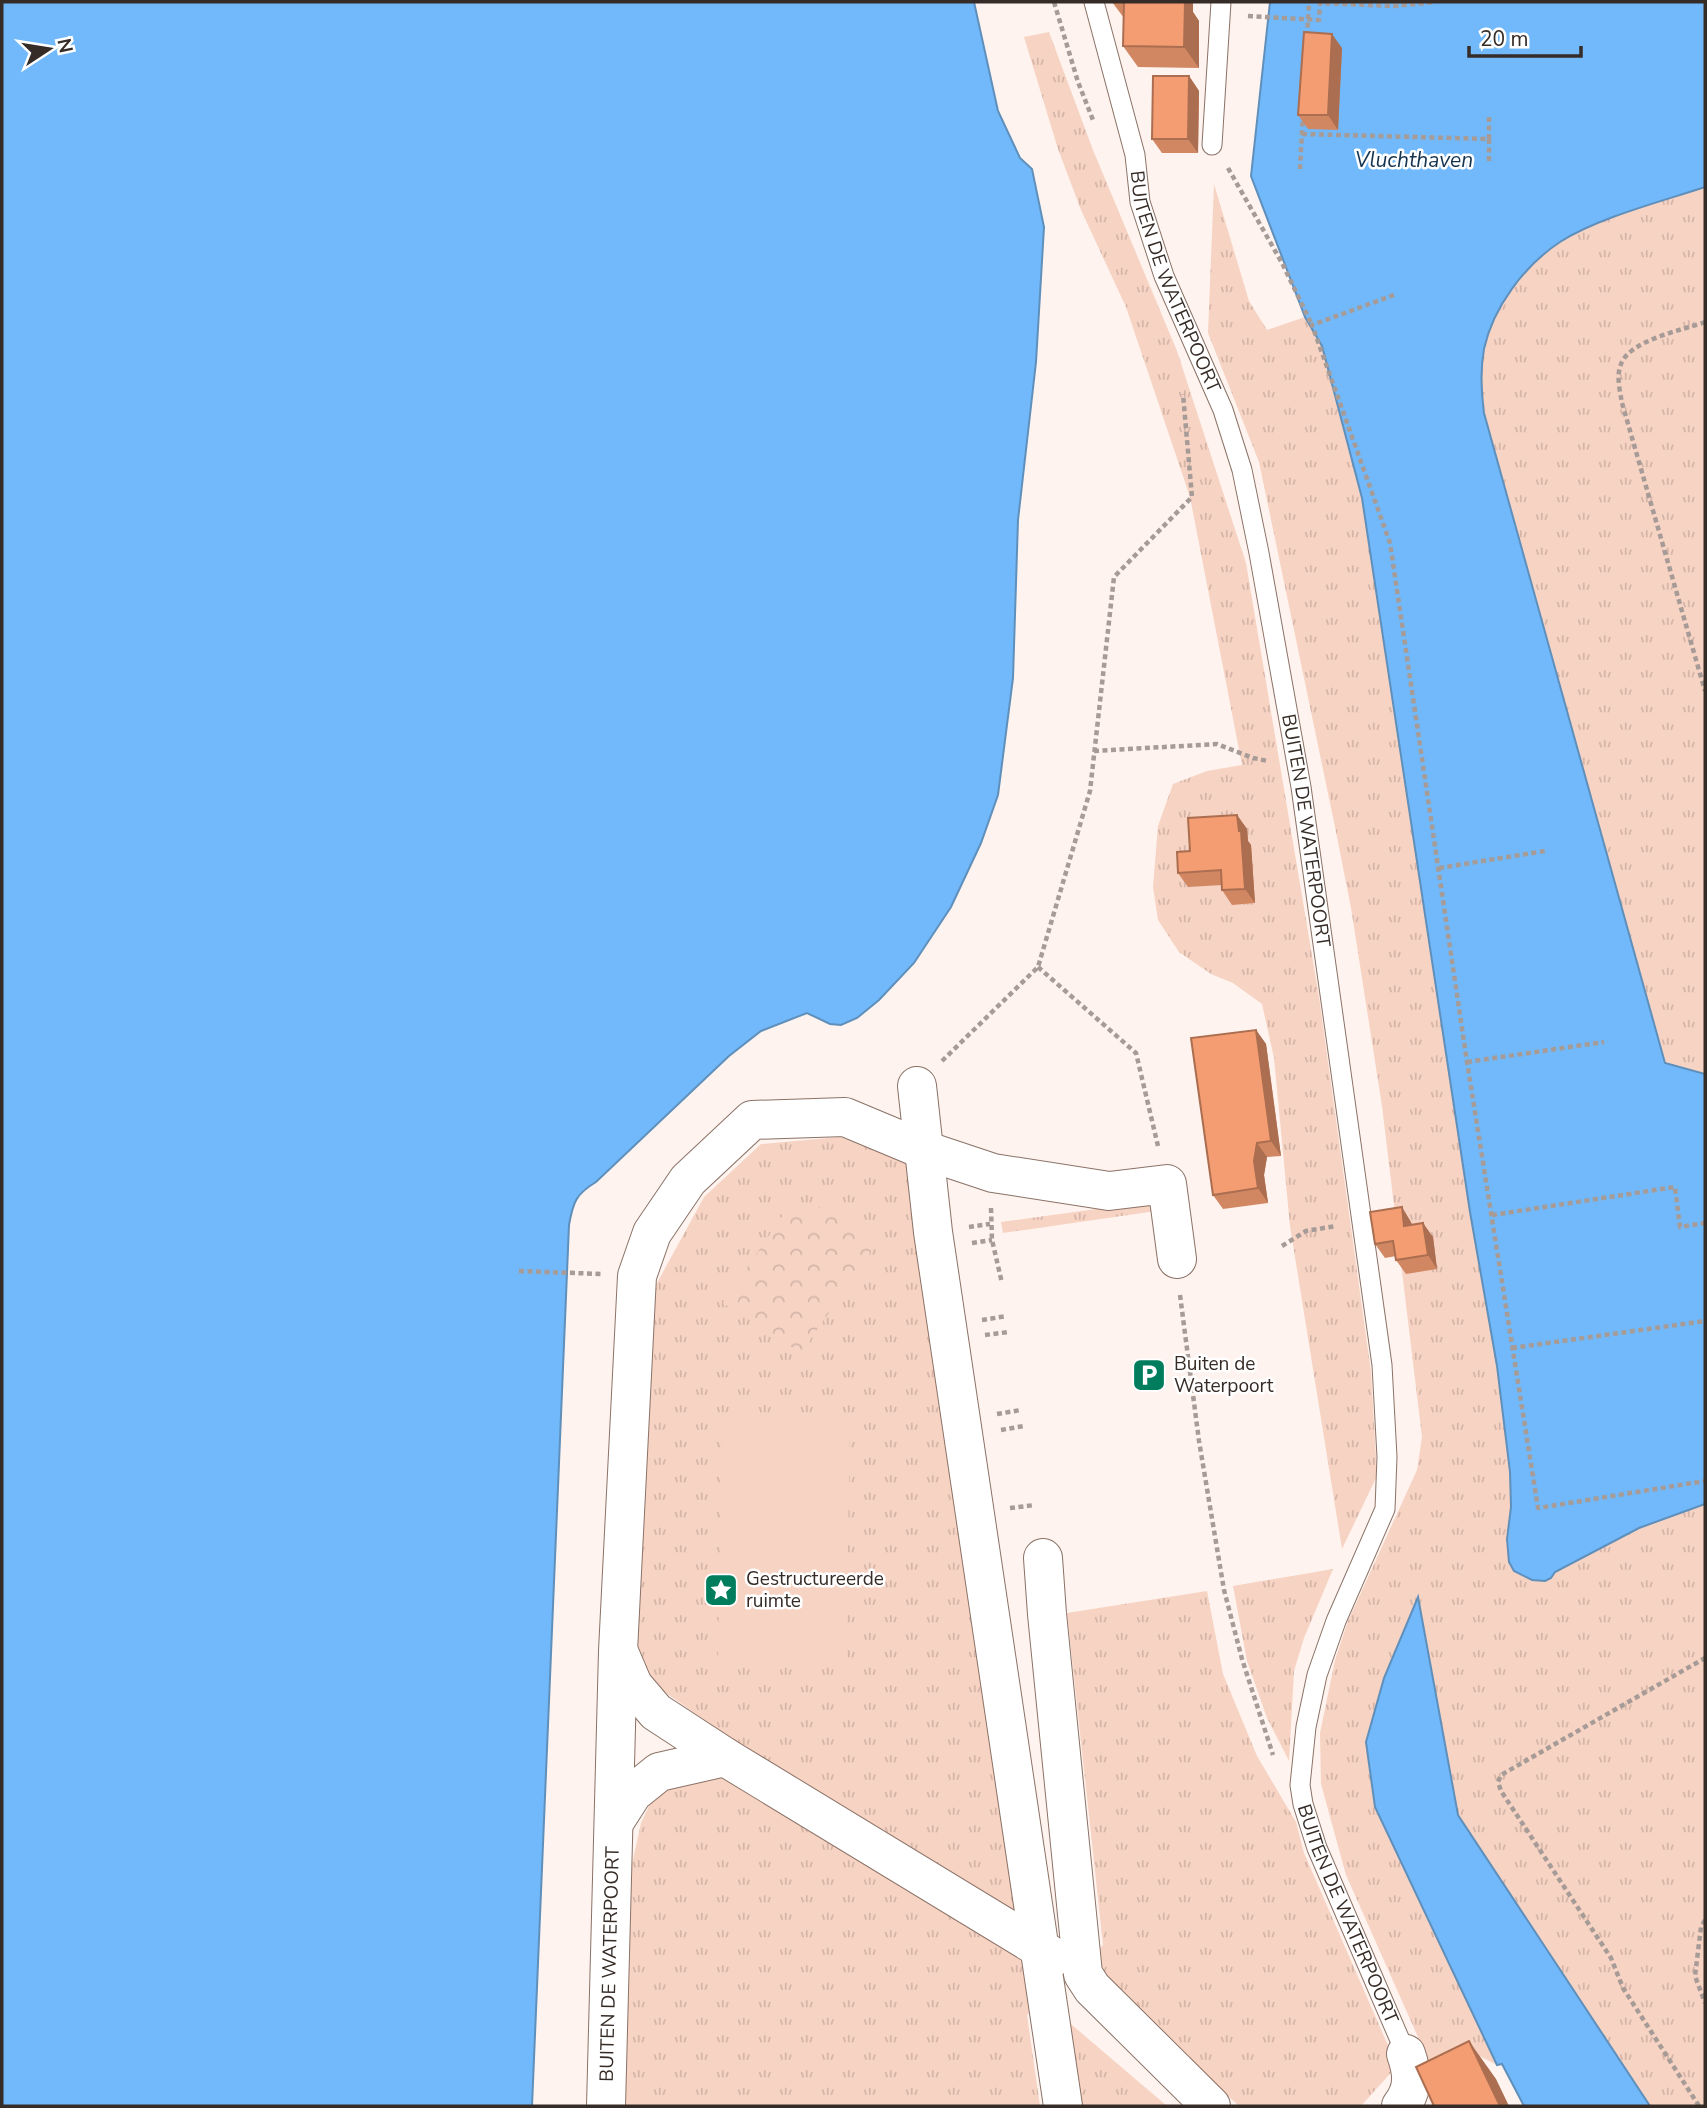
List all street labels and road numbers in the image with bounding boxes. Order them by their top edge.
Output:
street label: BUITEN DE WATERPOORT [1124,169,1227,397]
street label: BUITEN DE WATERPOORT [1275,712,1336,949]
street label: BUITEN DE WATERPOORT [1291,1801,1405,2028]
street label: BUITEN DE WATERPOORT [594,1845,626,2082]

